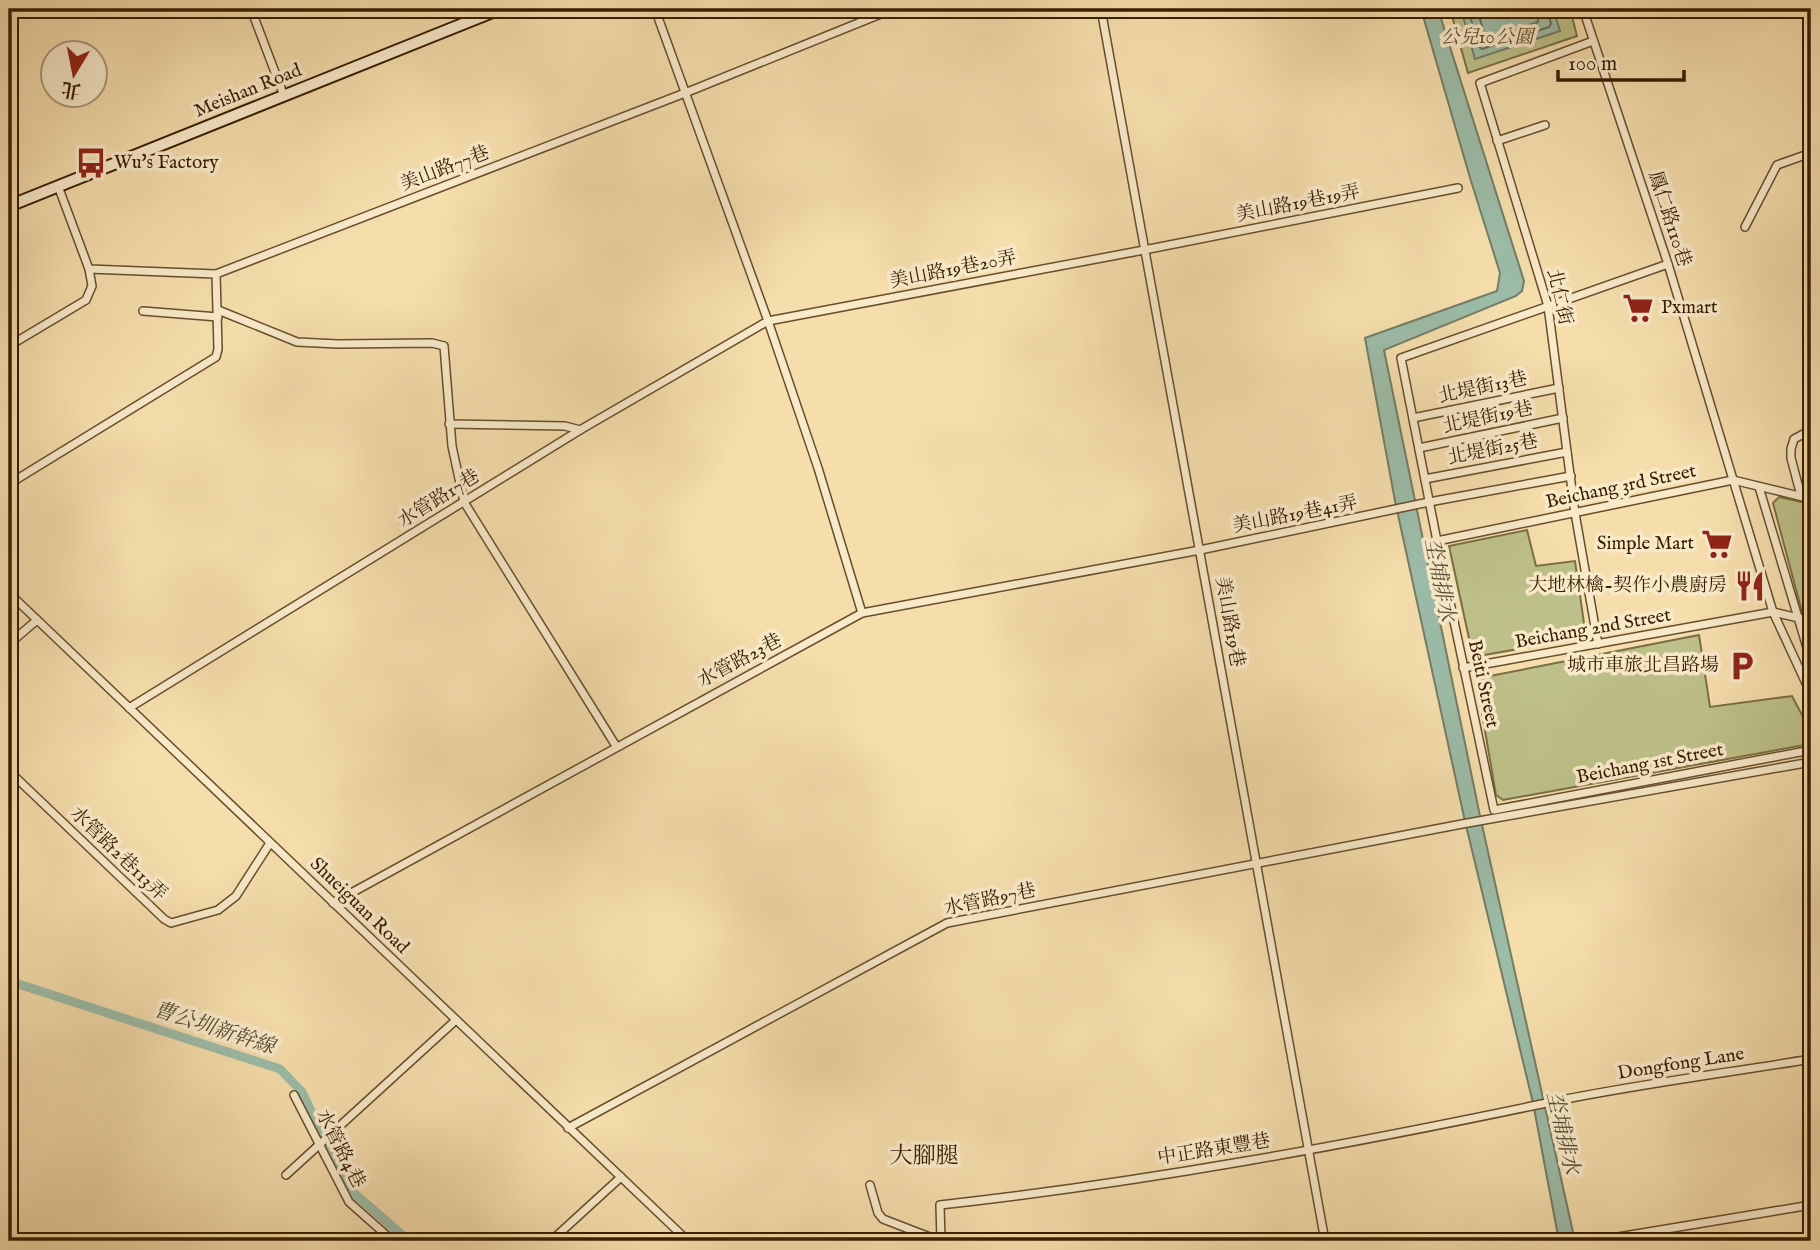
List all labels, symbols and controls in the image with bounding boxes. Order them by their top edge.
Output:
park label: 公兒10公園 [1441,26,1536,50]
north arrow [38,38,108,108]
scale bar [1558,38,1684,82]
text: 100 m [1568,51,1617,78]
street label: Meishan Road [191,58,306,123]
text: 北 [60,75,83,102]
street label: 美山路77巷 [397,141,493,197]
bus stop icon: Wu's Factory [74,146,108,180]
place label: Wu's Factory [114,151,219,175]
street label: 鳳仁路110巷 [1642,168,1696,270]
street label: 美山路19巷19弄 [1234,180,1362,228]
street label: 美山路19巷20弄 [888,246,1018,294]
street label: 北仁街 [1541,267,1577,327]
supermarket icon: Pxmart [1621,291,1655,325]
place label: Pxmart [1661,296,1718,320]
street label: 北堤街13巷 [1436,367,1530,409]
street label: 北堤街19巷 [1441,397,1535,439]
street label: 北堤街25巷 [1446,429,1540,471]
street label: Beichang 3rd Street [1544,459,1699,515]
street label: 水管路17巷 [394,464,484,534]
street label: 美山路19巷41弄 [1230,491,1360,539]
supermarket icon: Simple Mart [1700,527,1734,561]
place label: Simple Mart [1597,532,1694,556]
water label: 坔埔排水 [1418,536,1461,626]
restaurant icon: 大地林檎-契作小農廚房 [1733,569,1767,603]
place label: 大地林檎-契作小農廚房 [1528,574,1727,598]
street label: 美山路19巷 [1209,575,1249,669]
street label: Beichang 2nd Street [1513,603,1673,655]
street label: 水管路23巷 [694,629,786,693]
street label: Beiti Street [1462,638,1504,731]
parking icon: 城市車旅北昌路場 [1725,649,1759,683]
place label: 城市車旅北昌路場 [1567,654,1719,678]
street label: Beichang 1st Street [1575,738,1726,790]
street label: 水管路2巷113弄 [65,802,171,906]
street label: Shueiguan Road [304,853,414,960]
street label: 水管路97巷 [942,879,1038,921]
water label: 曹公圳新幹線 [150,997,280,1062]
street label: Dongfong Lane [1616,1042,1746,1086]
water label: 坔埔排水 [1539,1089,1585,1179]
street label: 水管路4巷 [310,1106,370,1192]
street label: 中正路東豐巷 [1156,1129,1272,1171]
district label: 大腳腿 [890,1142,959,1171]

